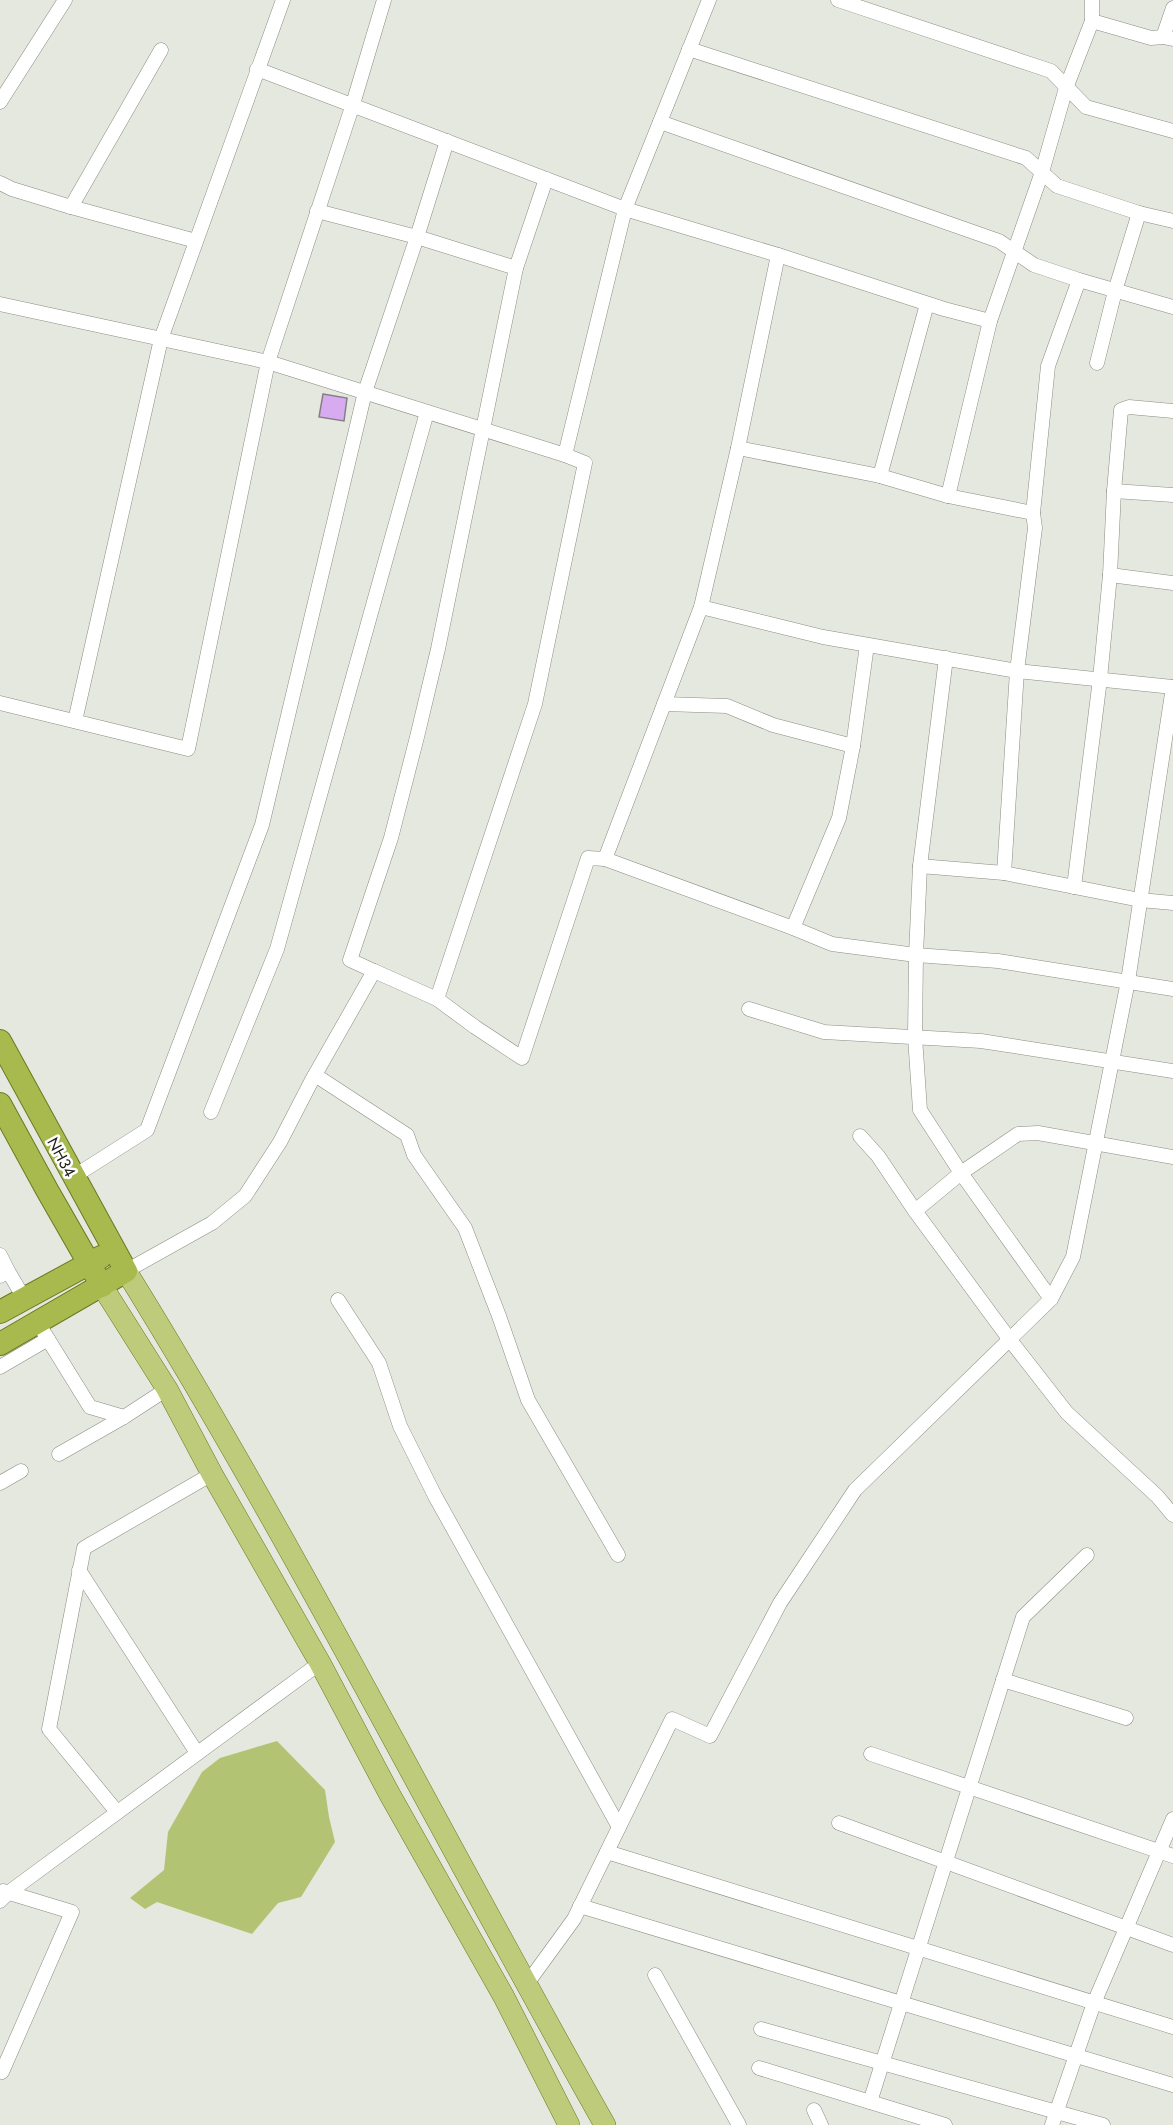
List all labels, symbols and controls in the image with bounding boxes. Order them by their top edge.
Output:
street label: NH34 [42,1133,82,1181]

